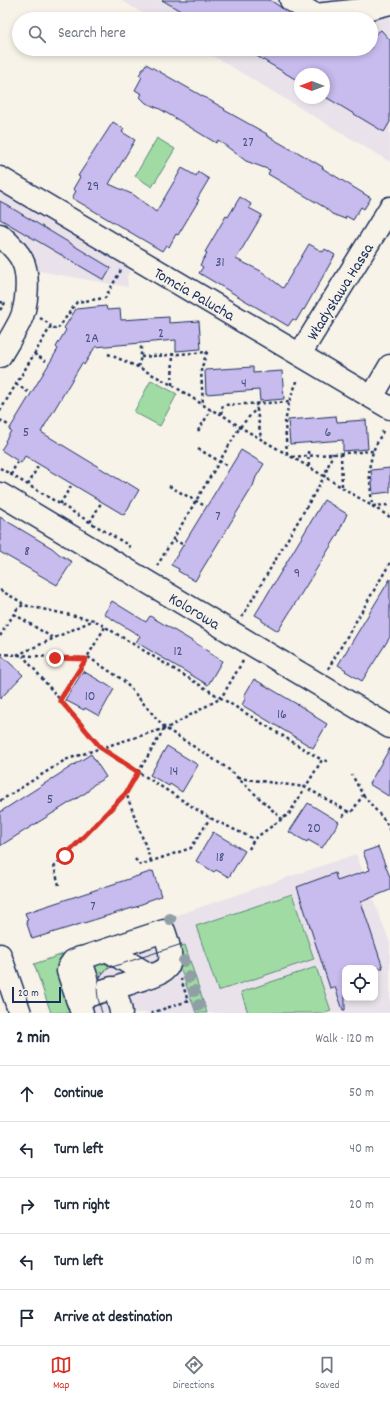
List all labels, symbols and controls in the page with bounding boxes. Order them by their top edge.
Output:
search box [12,12,378,56]
icon: search [26,23,48,45]
text: Search here [58,23,126,45]
north arrow [294,68,330,104]
house number: 27 [242,133,254,153]
house number: 29 [87,177,99,197]
street label: Władysława Hassa [302,239,381,346]
house number: 31 [215,253,225,273]
street label: Tomcia Palucha [149,263,239,328]
house number: 2 [158,324,164,344]
house number: 2A [85,329,99,349]
house number: 4 [241,374,247,394]
house number: 5 [23,423,29,443]
house number: 6 [325,423,332,443]
house number: 7 [215,507,221,527]
house number: 8 [24,542,30,562]
house number: 9 [294,564,300,584]
street label: Kolorowa [164,588,224,637]
house number: 12 [173,642,183,662]
route end [46,649,64,667]
house number: 10 [85,687,95,707]
house number: 16 [277,705,287,725]
house number: 14 [170,762,178,782]
house number: 5 [47,790,53,810]
house number: 20 [307,819,321,839]
route start [56,847,74,865]
house number: 18 [216,848,225,868]
house number: 7 [90,897,96,917]
map controls [342,965,378,1001]
button: locate [342,965,378,1001]
scale bar [12,985,61,1004]
text: 20 m [18,986,39,1002]
text: 2 min [16,1027,50,1051]
text: Walk · 120 m [316,1030,374,1049]
icon: ahead [16,1083,38,1105]
text: Continue [54,1083,103,1105]
text: 50 m [349,1084,374,1103]
icon: left [16,1139,38,1161]
text: Turn left [54,1139,103,1161]
text: 40 m [350,1140,374,1159]
icon: right [16,1195,38,1217]
text: Turn right [54,1195,110,1217]
text: 20 m [349,1196,374,1215]
icon: left [16,1251,38,1273]
text: Turn left [54,1251,103,1273]
text: 10 m [352,1252,374,1271]
icon: arrive [16,1307,38,1329]
text: Arrive at destination [54,1307,172,1329]
tab: Map [50,1354,72,1394]
tab: Directions [173,1354,215,1394]
tab: Saved [315,1354,340,1394]

